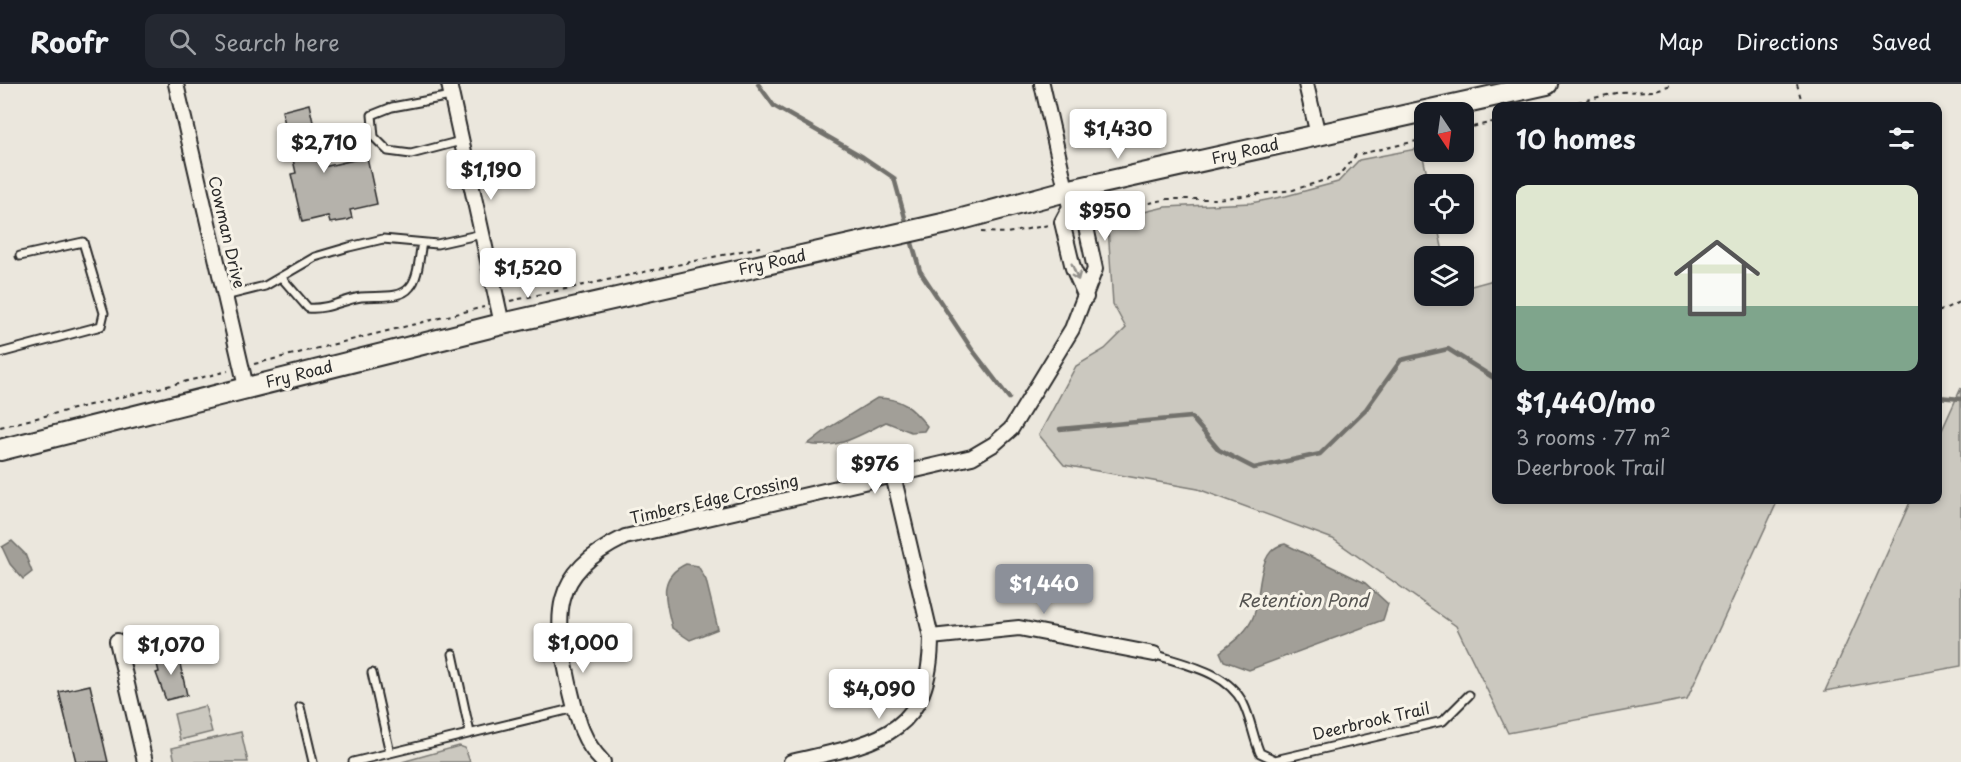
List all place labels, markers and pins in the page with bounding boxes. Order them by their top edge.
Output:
pin: $1,430 [1069,109,1167,160]
pin: $2,710 [275,123,373,174]
pin: $1,190 [442,150,540,201]
pin: $950 [1069,191,1141,242]
pin: $1,520 [479,248,577,299]
pin: $976 [839,444,911,495]
pin: $1,440 [995,564,1093,615]
pin: $1,000 [534,623,632,674]
pin: $1,070 [122,625,220,676]
pin: $4,090 [830,669,928,720]

